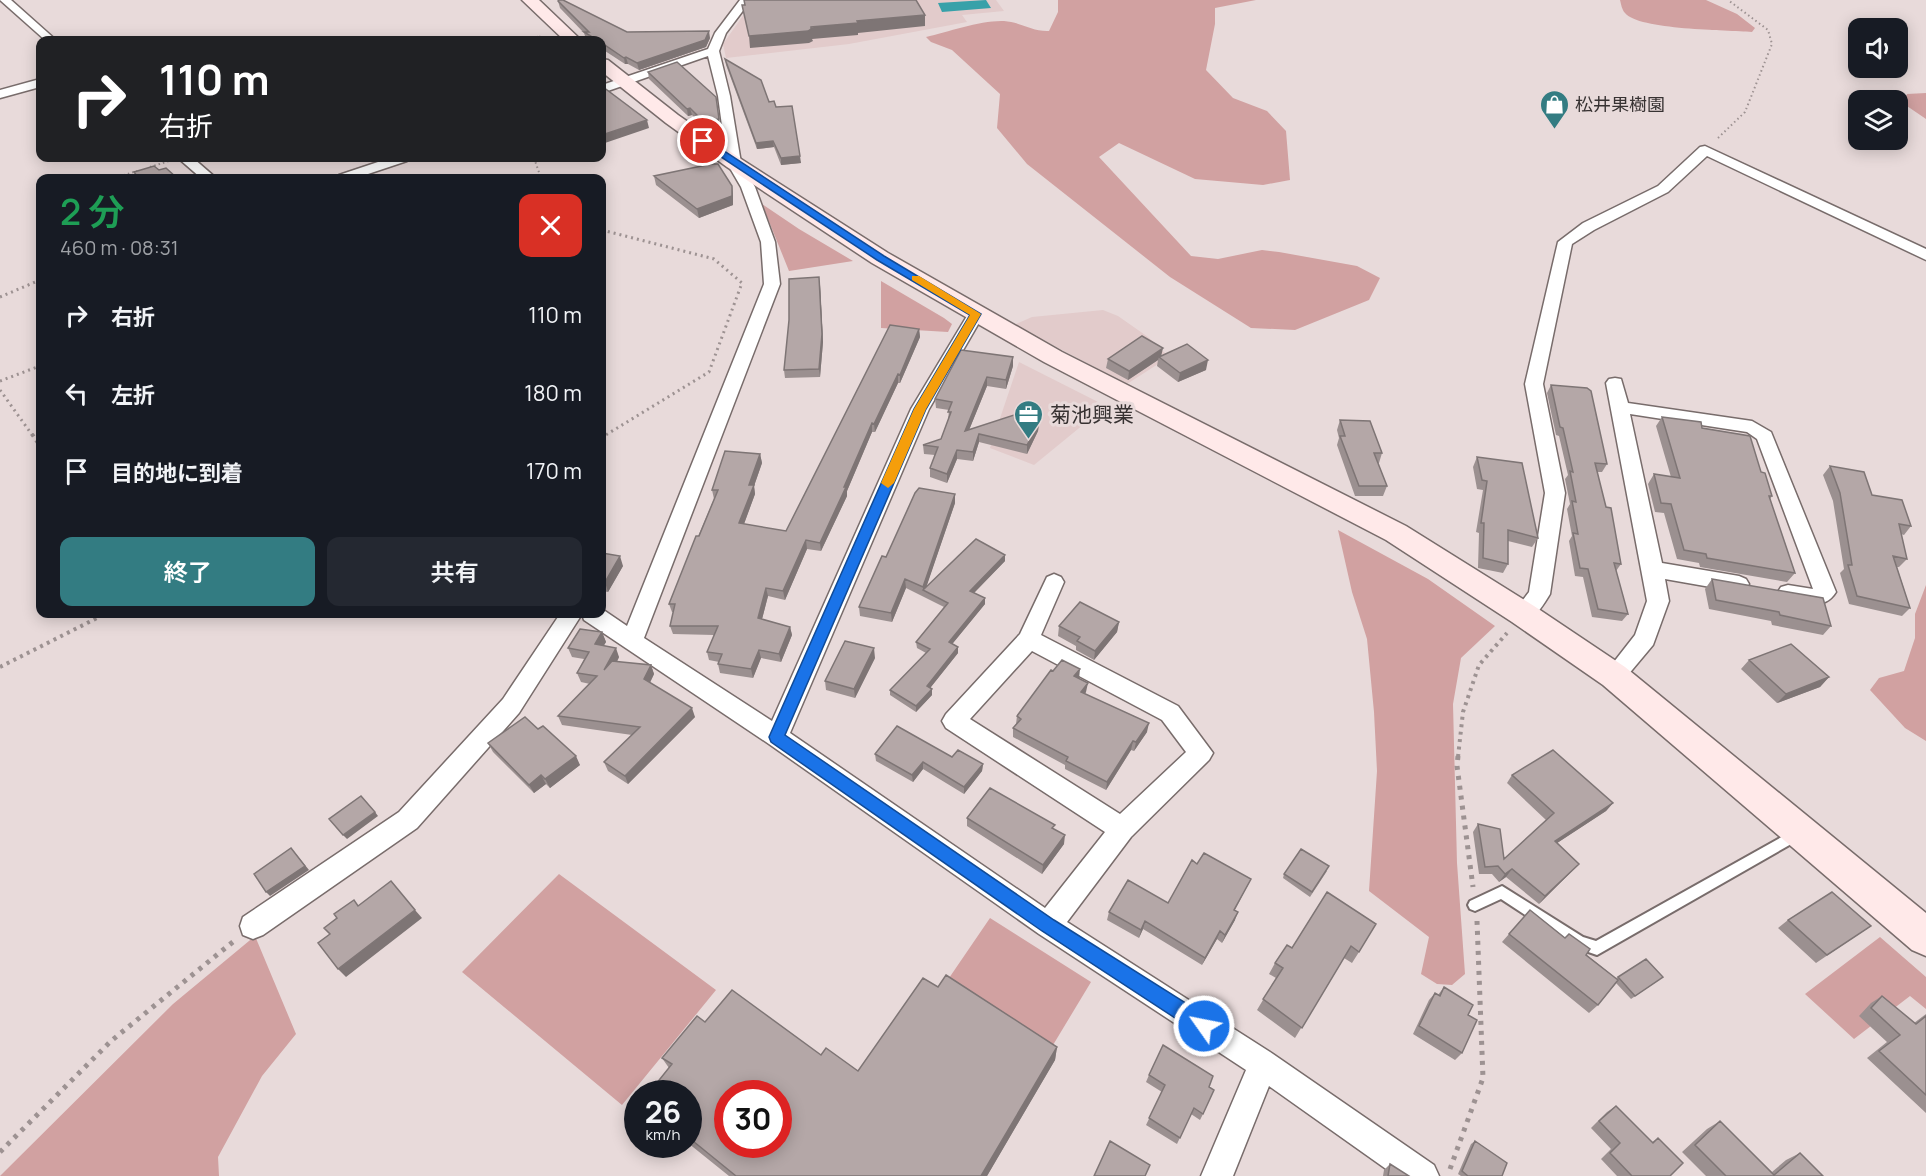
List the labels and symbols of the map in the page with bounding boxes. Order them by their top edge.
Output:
shop icon: 松井果樹園 [1538,88,1570,130]
place label: 松井果樹園 [1575,92,1665,116]
pin [677,115,728,166]
office icon: 菊池興業 [1013,398,1045,440]
place label: 菊池興業 [1050,400,1134,428]
position arrow [1172,994,1236,1058]
speed limit sign: 30 [714,1080,792,1158]

